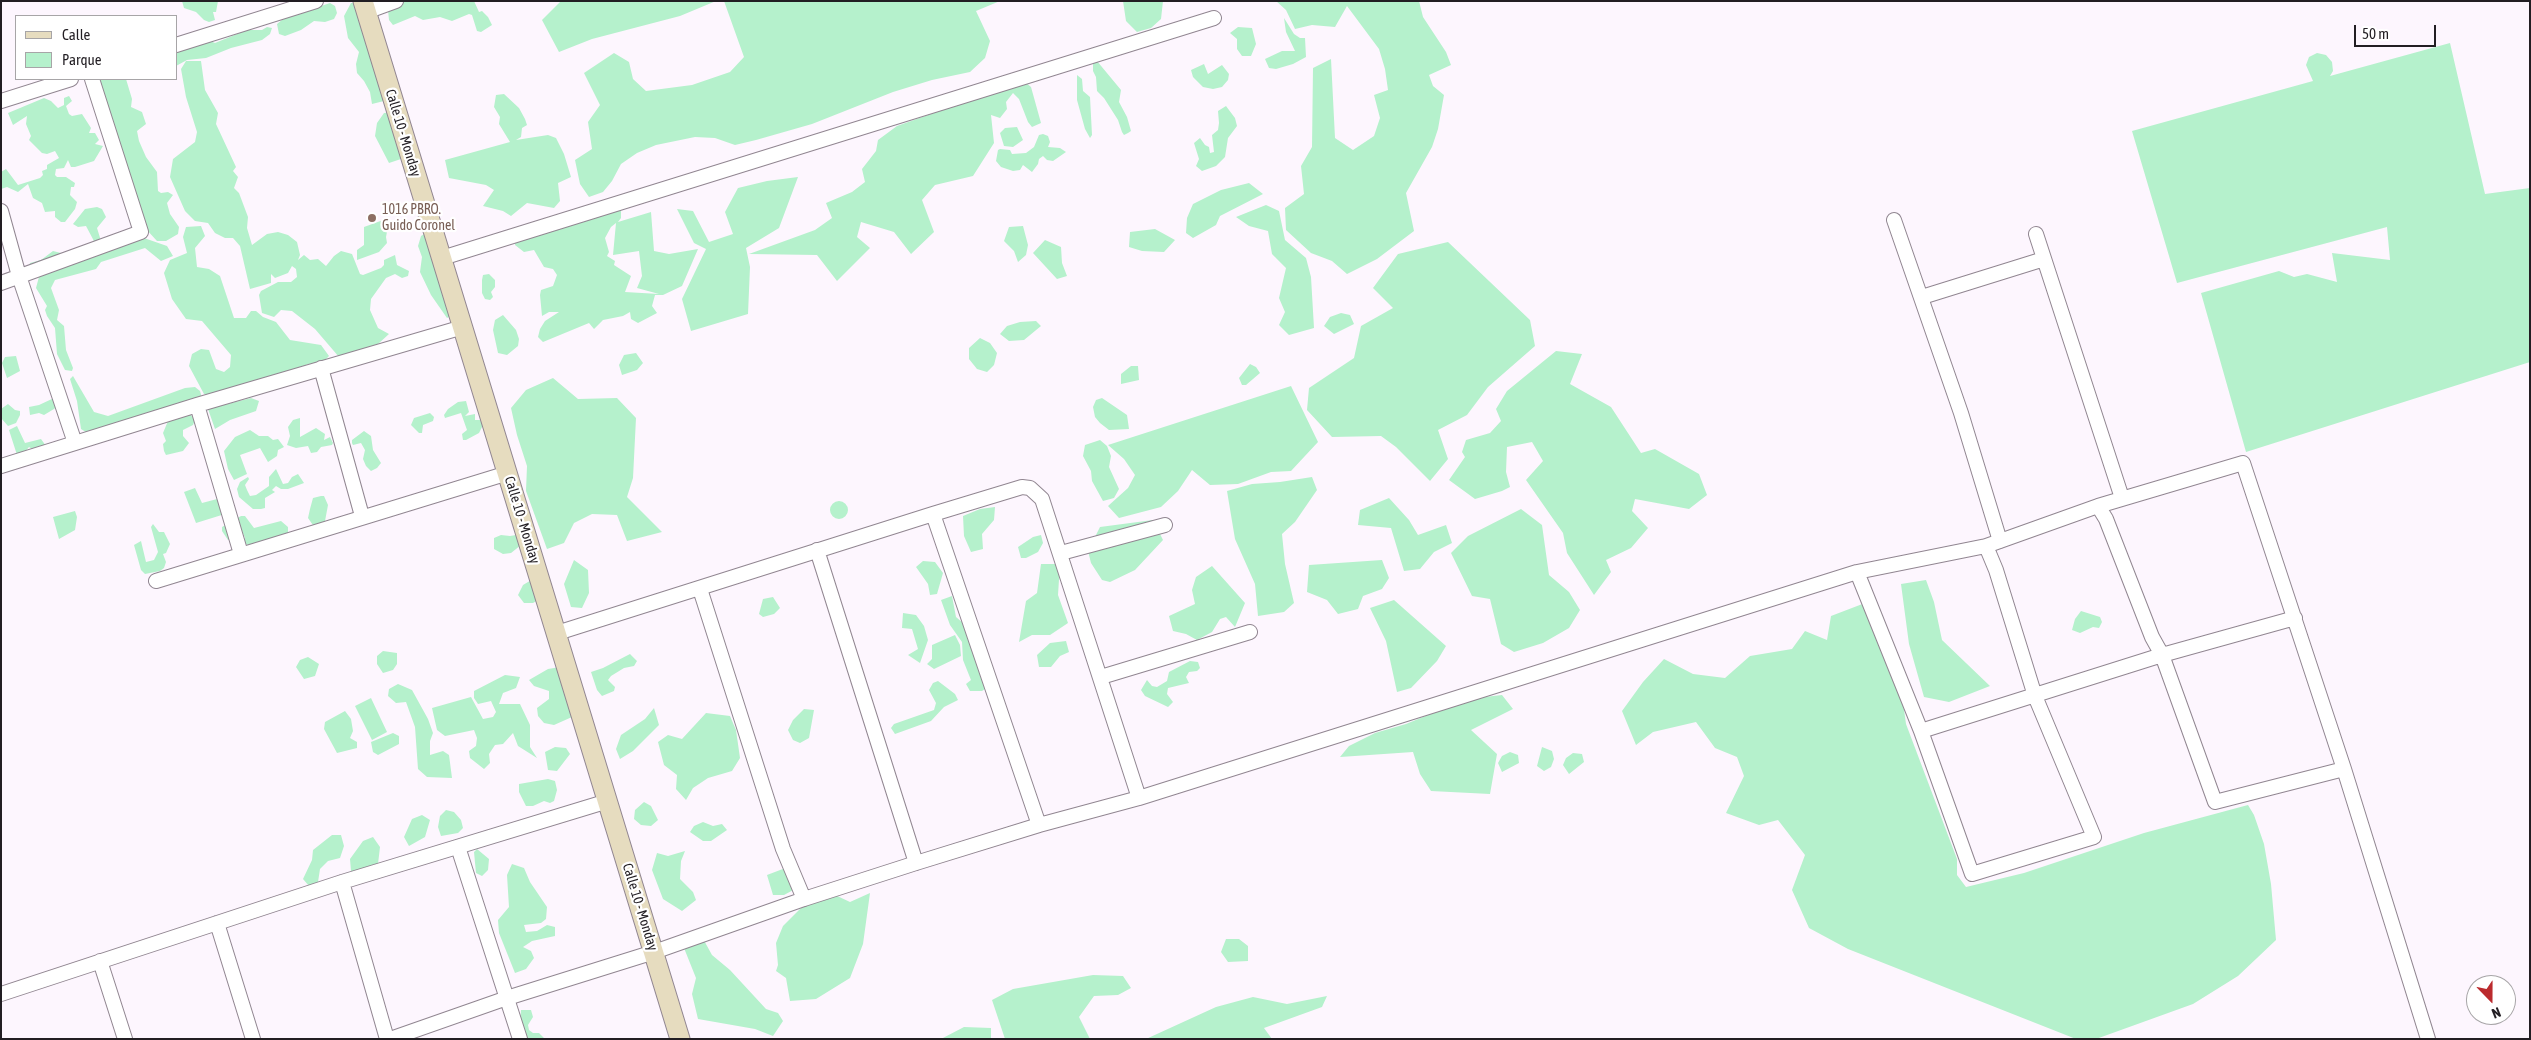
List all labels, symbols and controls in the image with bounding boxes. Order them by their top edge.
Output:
legend [15,15,178,80]
scale bar [2356,15,2438,47]
text: 50 m [2362,25,2389,42]
text: Calle [62,26,90,43]
text: Parque [62,51,102,68]
street label: Calle 10 - Monday [382,87,424,179]
place label: 1016 PBRO. Guido Coronel [382,202,455,234]
marker: 1016 PBRO. Guido Coronel [366,212,378,224]
street label: Calle 10 - Monday [501,474,543,566]
street label: Calle 10 - Monday [619,861,661,953]
north arrow [2466,975,2516,1025]
text: N [2489,1004,2503,1022]

